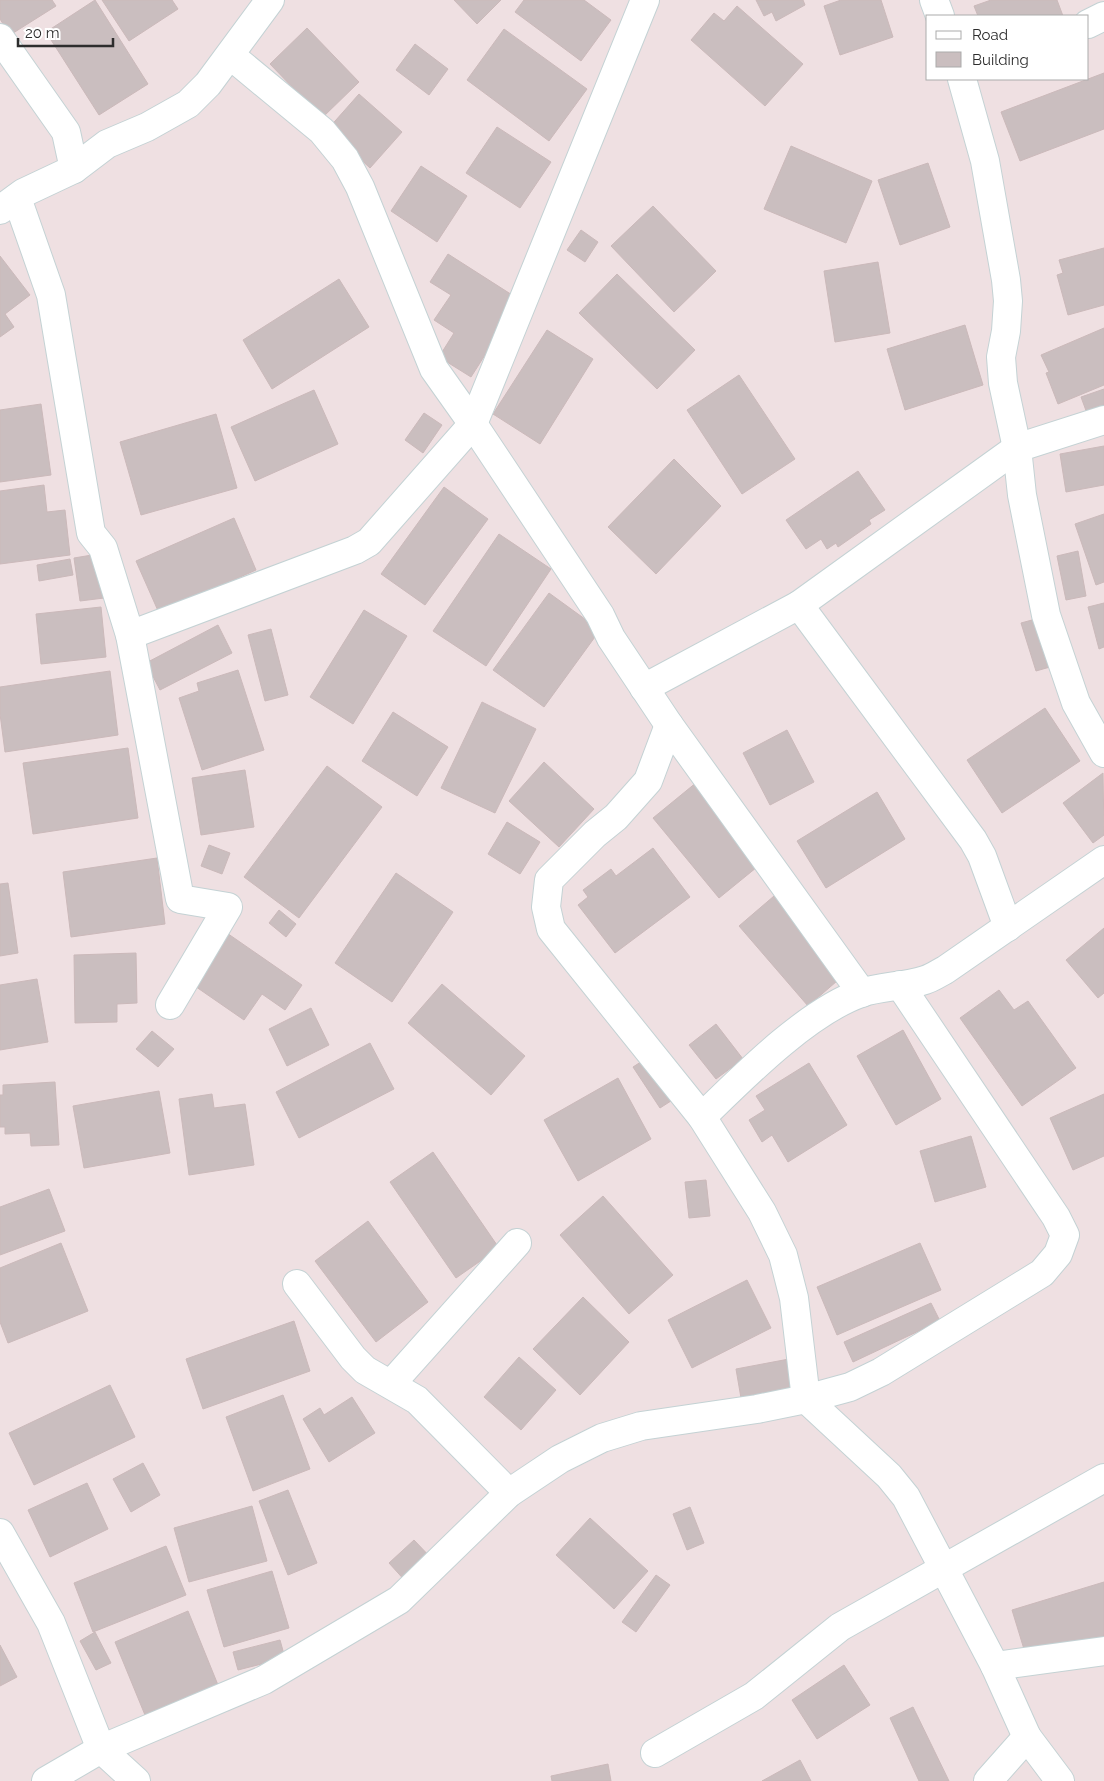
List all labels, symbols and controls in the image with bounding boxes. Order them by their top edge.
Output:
scale bar [18,15,112,47]
legend [926,15,1089,80]
text: 20 m [25,24,60,42]
text: Road [972,26,1008,44]
text: Building [972,51,1029,69]

